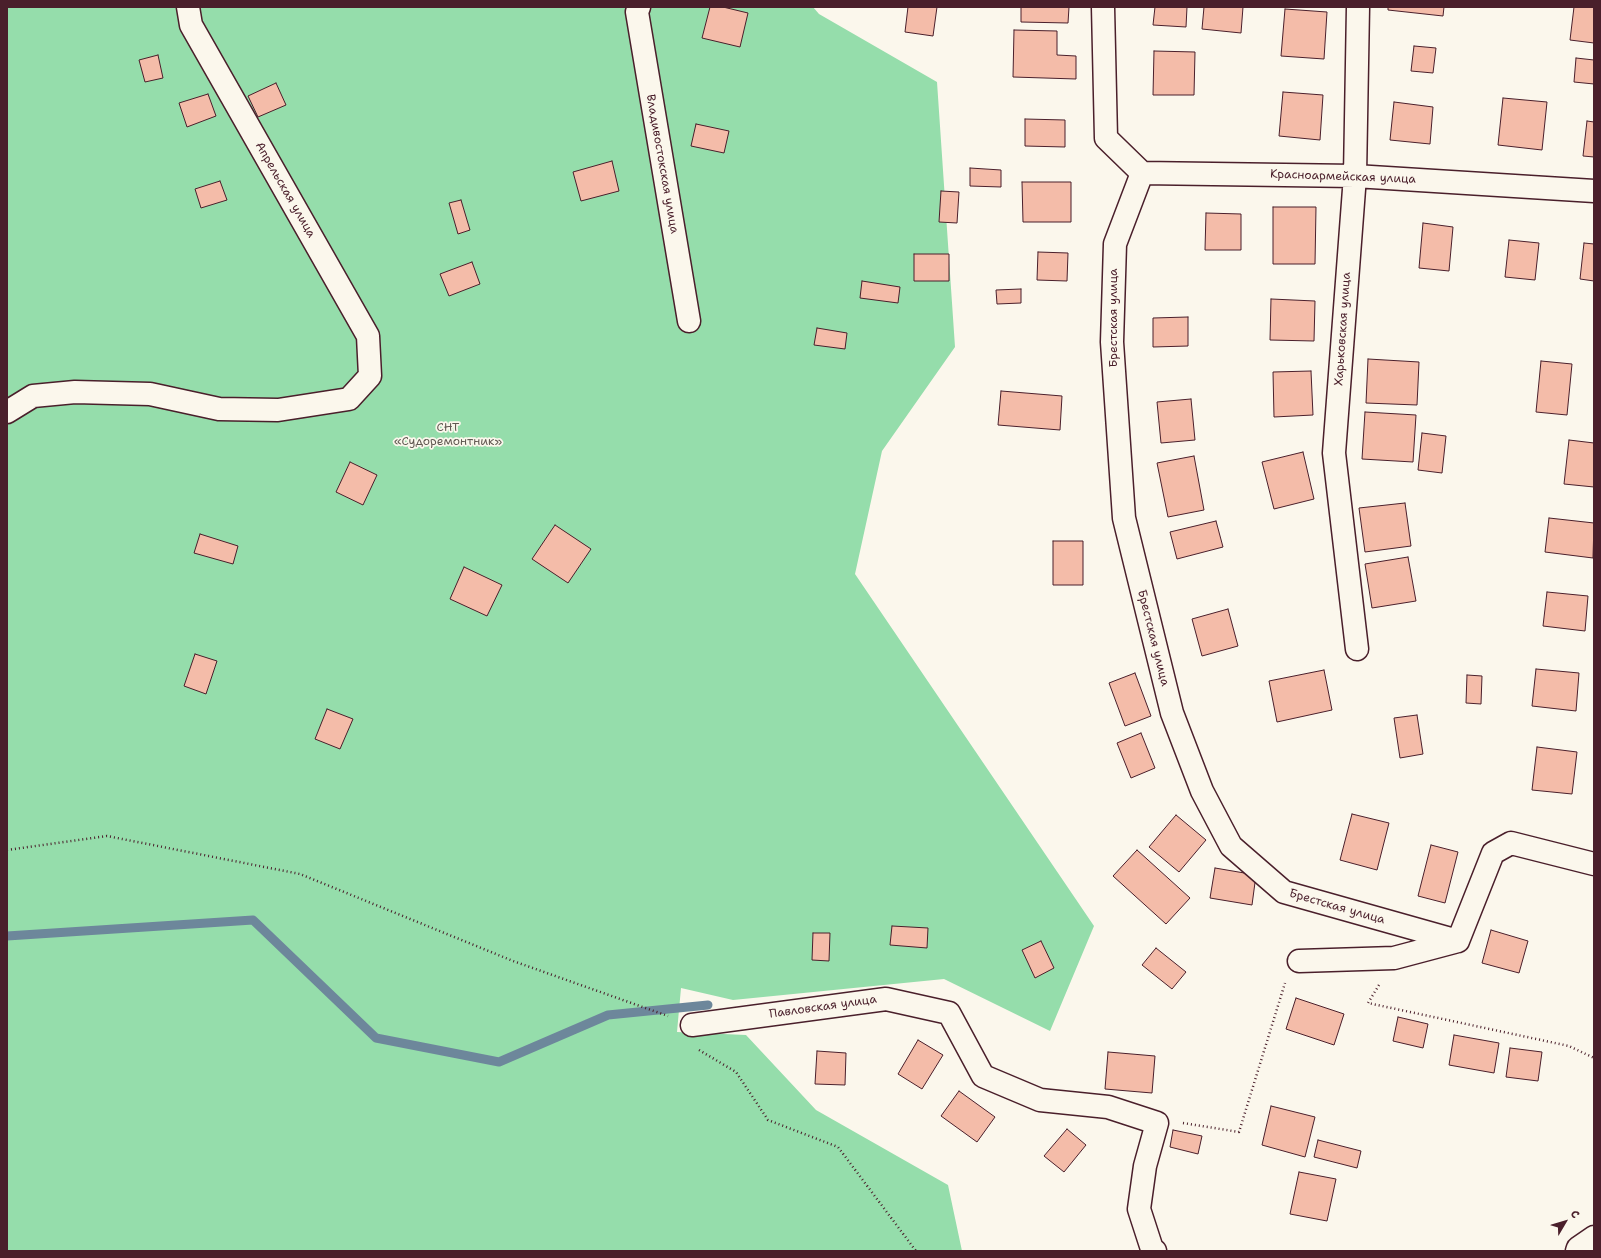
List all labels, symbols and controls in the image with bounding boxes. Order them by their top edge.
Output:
street label: Владивостокская улица [643,93,681,235]
street label: Апрельская улица [252,140,318,240]
street label: Красноармейская улица [1270,167,1416,187]
street label: Брестская улица [1107,268,1121,368]
street label: Харьковская улица [1332,272,1354,386]
park label: СНТ «Судоремонтник» [394,421,502,449]
street label: Брестская улица [1134,588,1172,688]
street label: Брестская улица [1287,886,1387,928]
street label: Павловская улица [768,992,878,1022]
north arrow [1545,1202,1585,1242]
text: С [1567,1207,1583,1222]

